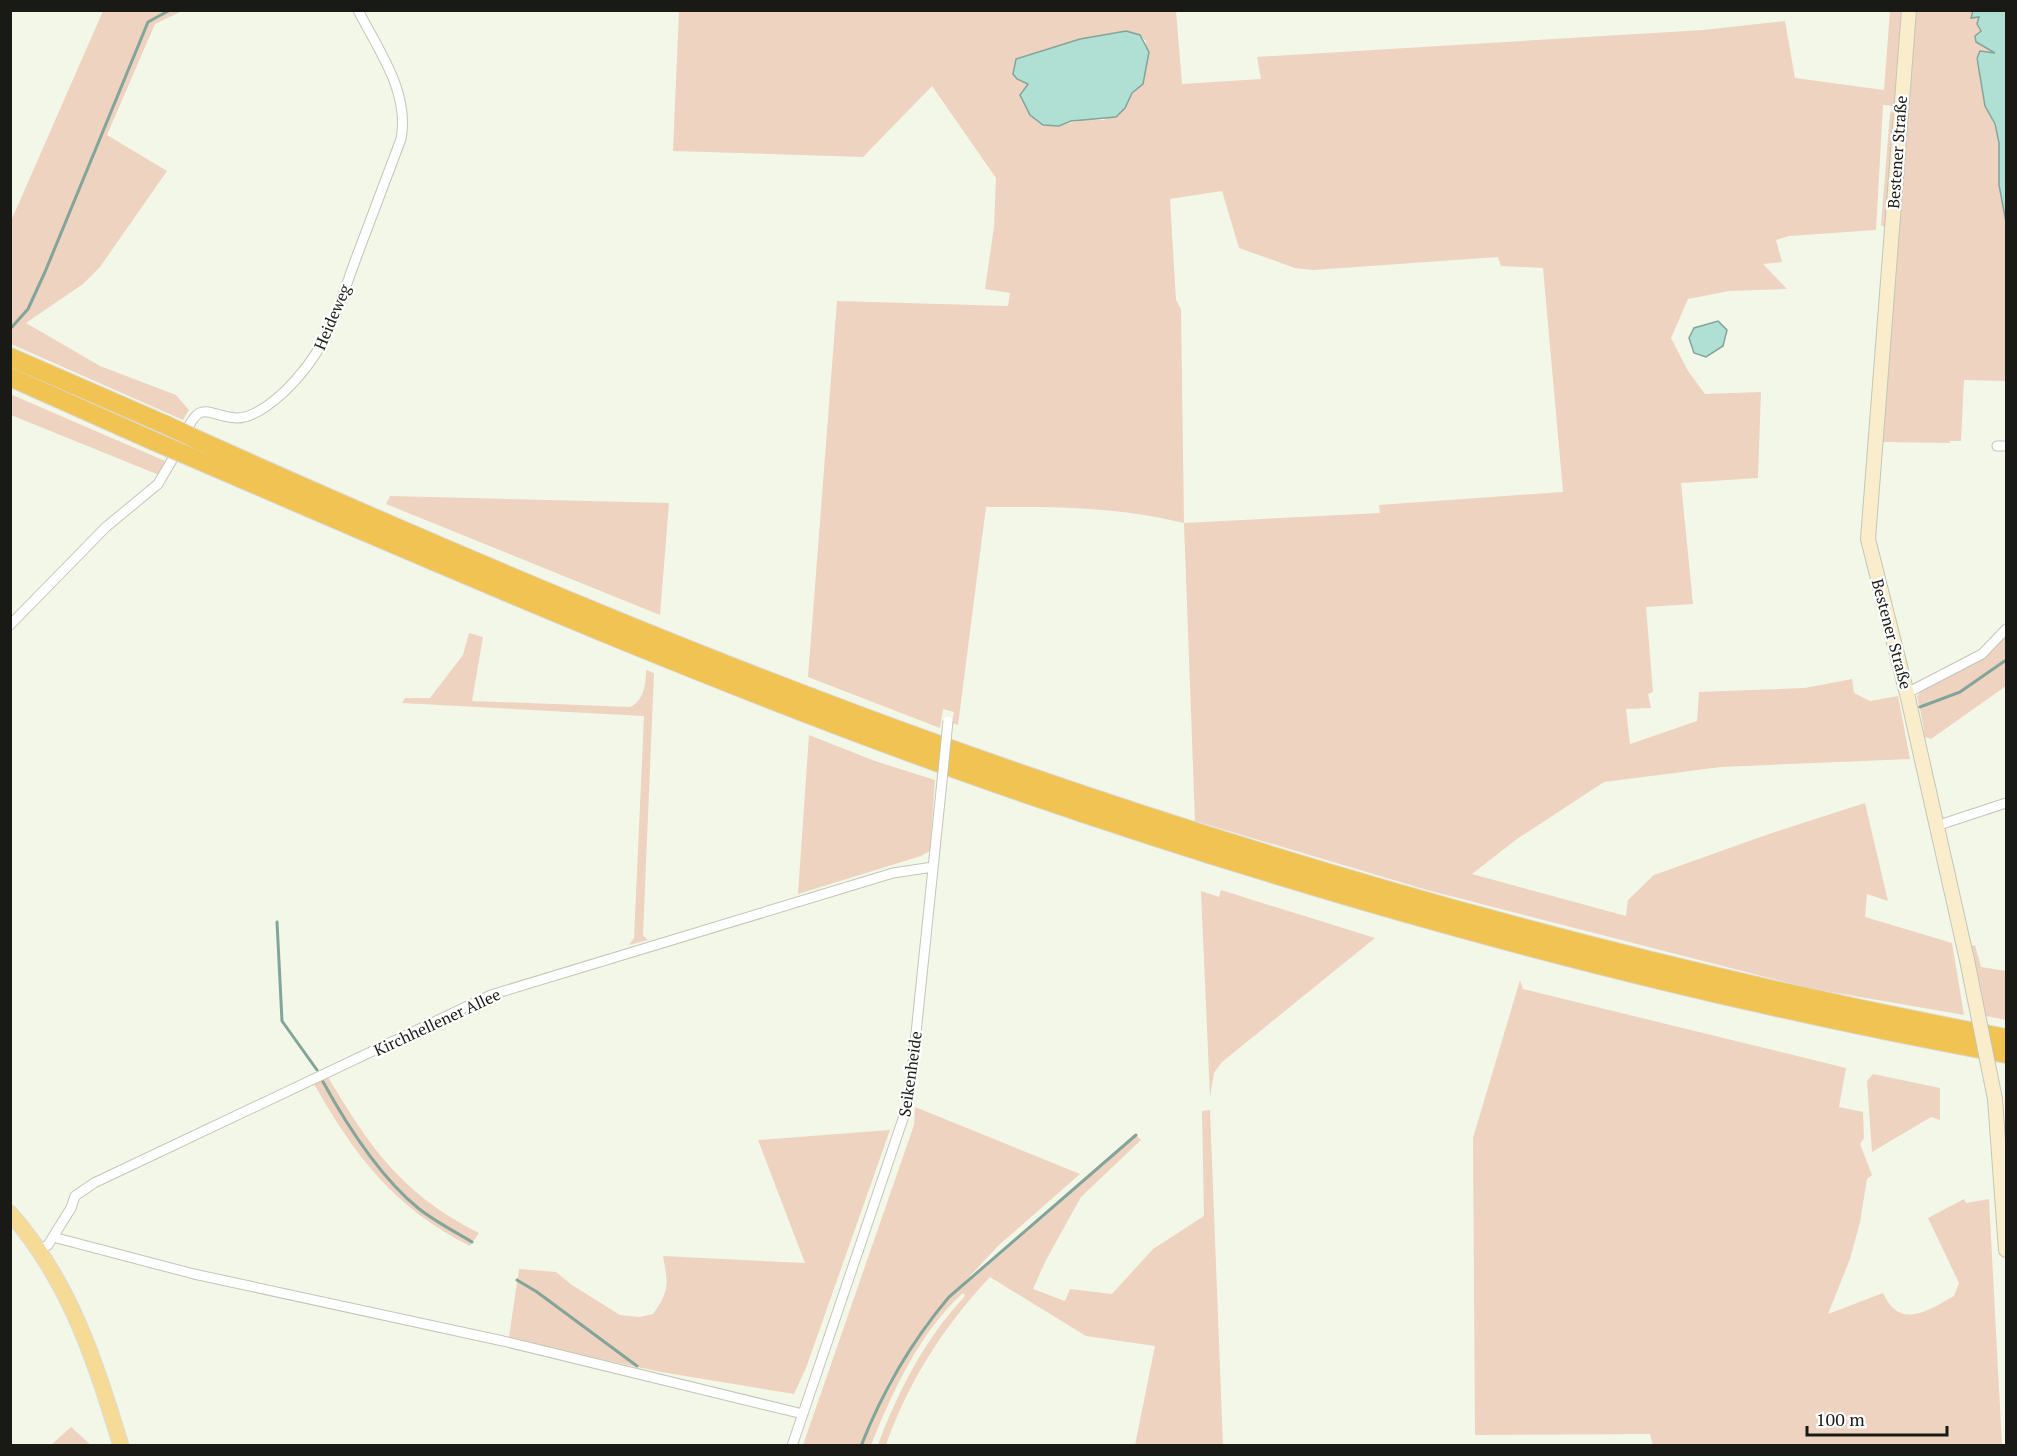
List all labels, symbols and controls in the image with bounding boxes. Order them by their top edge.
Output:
street label: Bestener Straße [1882,95,1912,209]
street label: Heideweg [308,280,356,353]
street label: Bestener Straße [1867,576,1917,692]
street label: Kirchhellener Allee [370,983,504,1061]
street label: Seikenheide [893,1030,927,1118]
scale bar [1807,1399,1946,1437]
text: 100 m [1816,1407,1865,1431]

